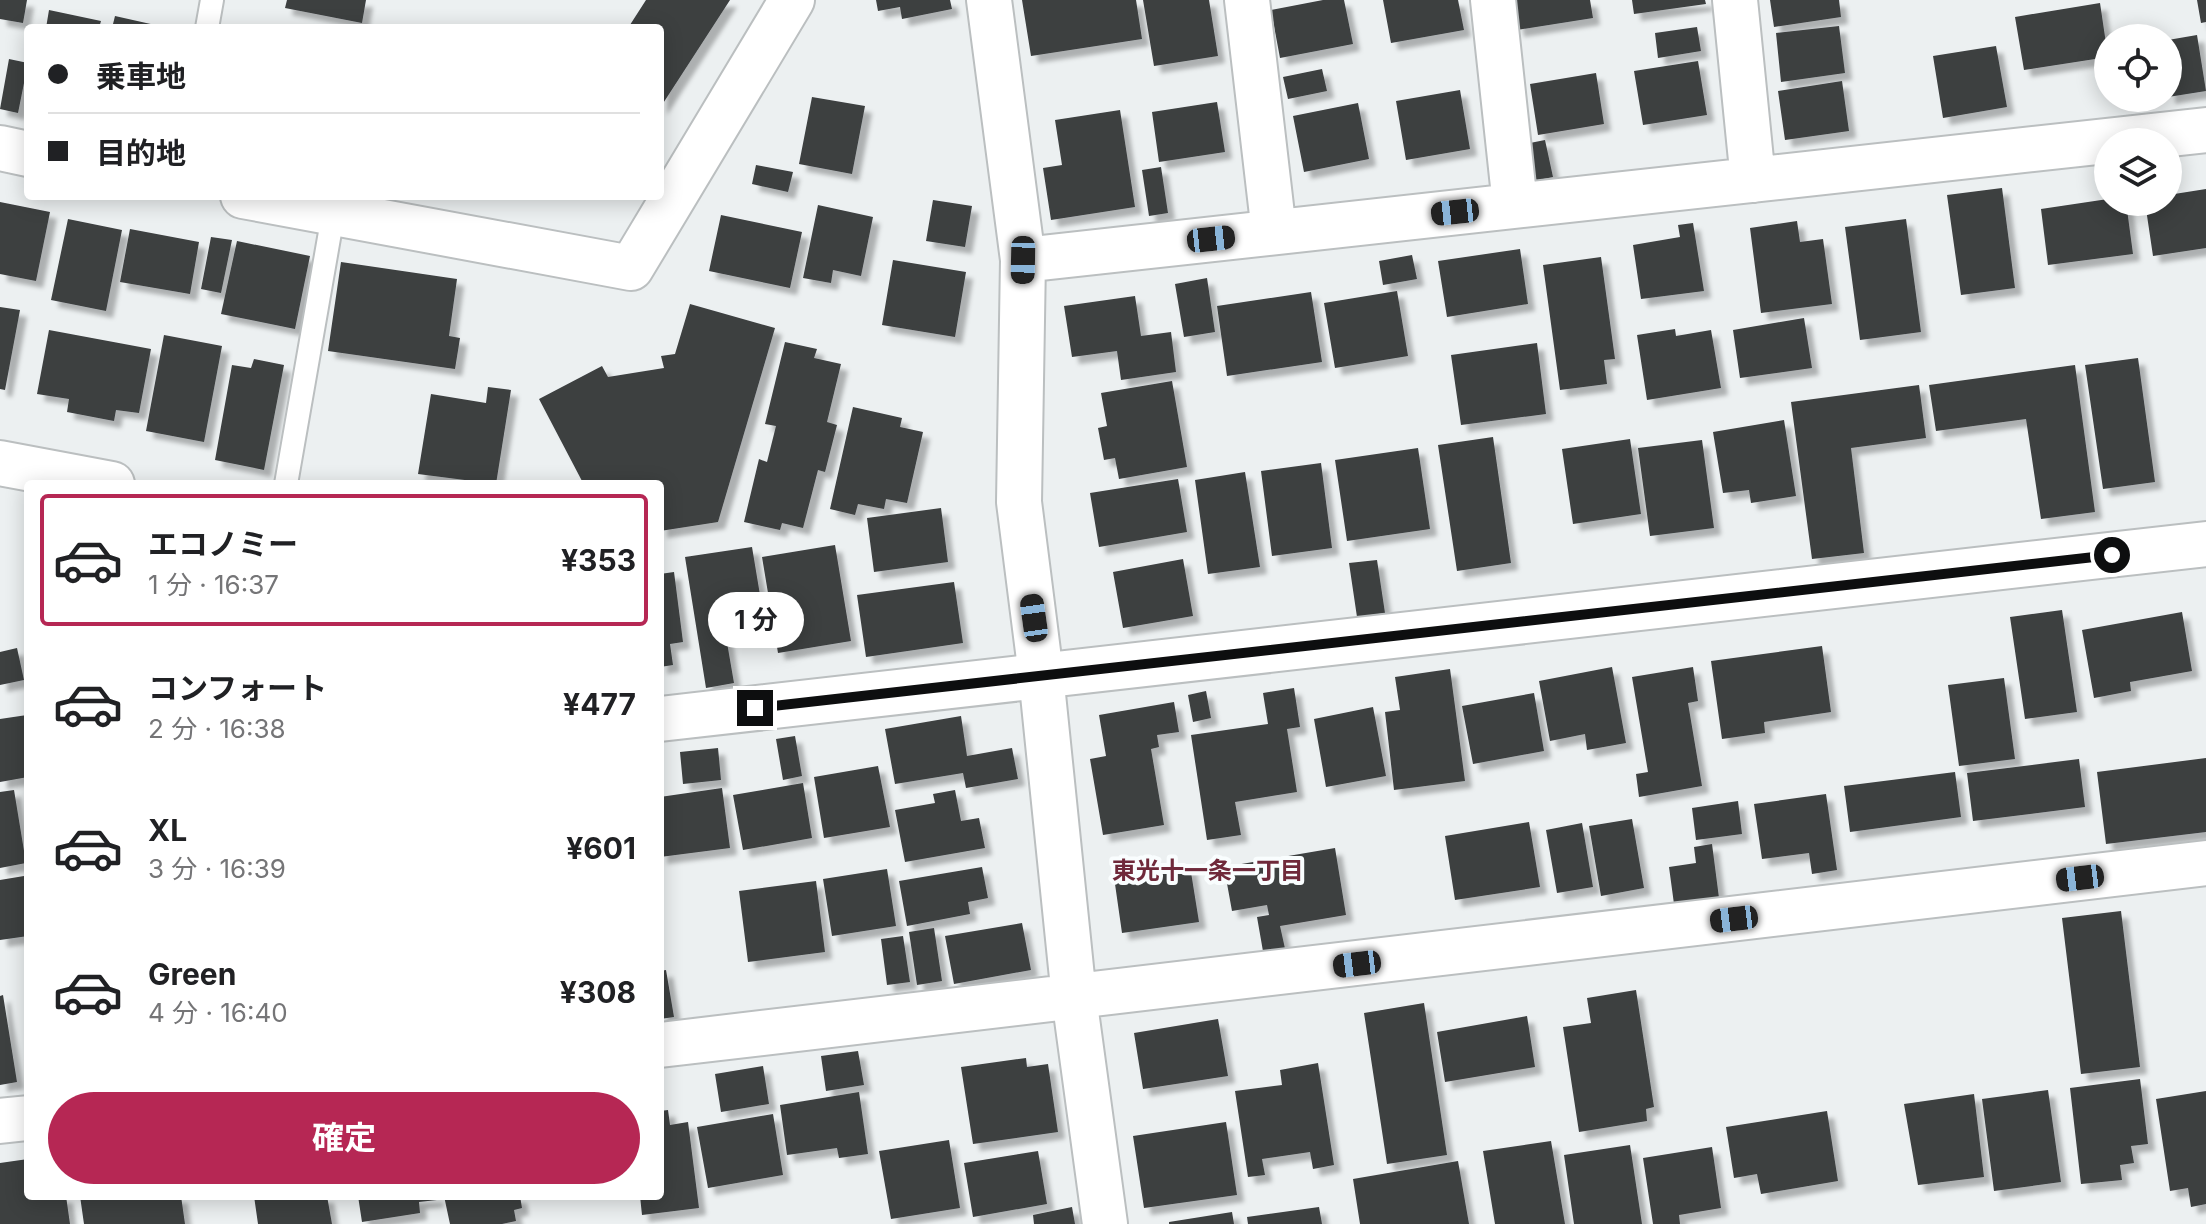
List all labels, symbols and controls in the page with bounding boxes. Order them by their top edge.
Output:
map controls [2094,24,2182,216]
button: locate [2094,24,2182,112]
text: 乗車地 [96,58,186,94]
button: layers [2094,128,2182,216]
text: 目的地 [96,135,186,171]
car [1430,198,1480,226]
car [1186,225,1236,253]
car [1011,236,1035,284]
icon: car [52,524,124,596]
text: エコノミー [148,526,298,562]
route start [2094,537,2130,573]
text: ¥353 [561,542,636,578]
text: 1 分 · 16:37 [148,569,279,600]
callout: 1 分 [707,592,803,648]
car [1019,593,1049,643]
text: 1 分 [734,604,778,635]
icon: car [52,668,124,740]
text: コンフォート [148,670,327,706]
text: ¥477 [563,686,636,722]
route end [737,690,773,726]
text: 2 分 · 16:38 [148,713,286,744]
icon: car [52,812,124,884]
text: XL [148,812,187,848]
text: ¥601 [566,830,636,866]
text: 3 分 · 16:39 [148,853,286,884]
district label: 東光十一条一丁目 [1112,856,1304,885]
car [2055,863,2105,893]
car [1709,904,1759,934]
car [1332,949,1382,979]
icon: car [52,956,124,1028]
text: Green [148,956,236,992]
text: ¥308 [560,974,636,1010]
text: 4 分 · 16:40 [148,997,288,1028]
button: 確定 [48,1092,640,1184]

